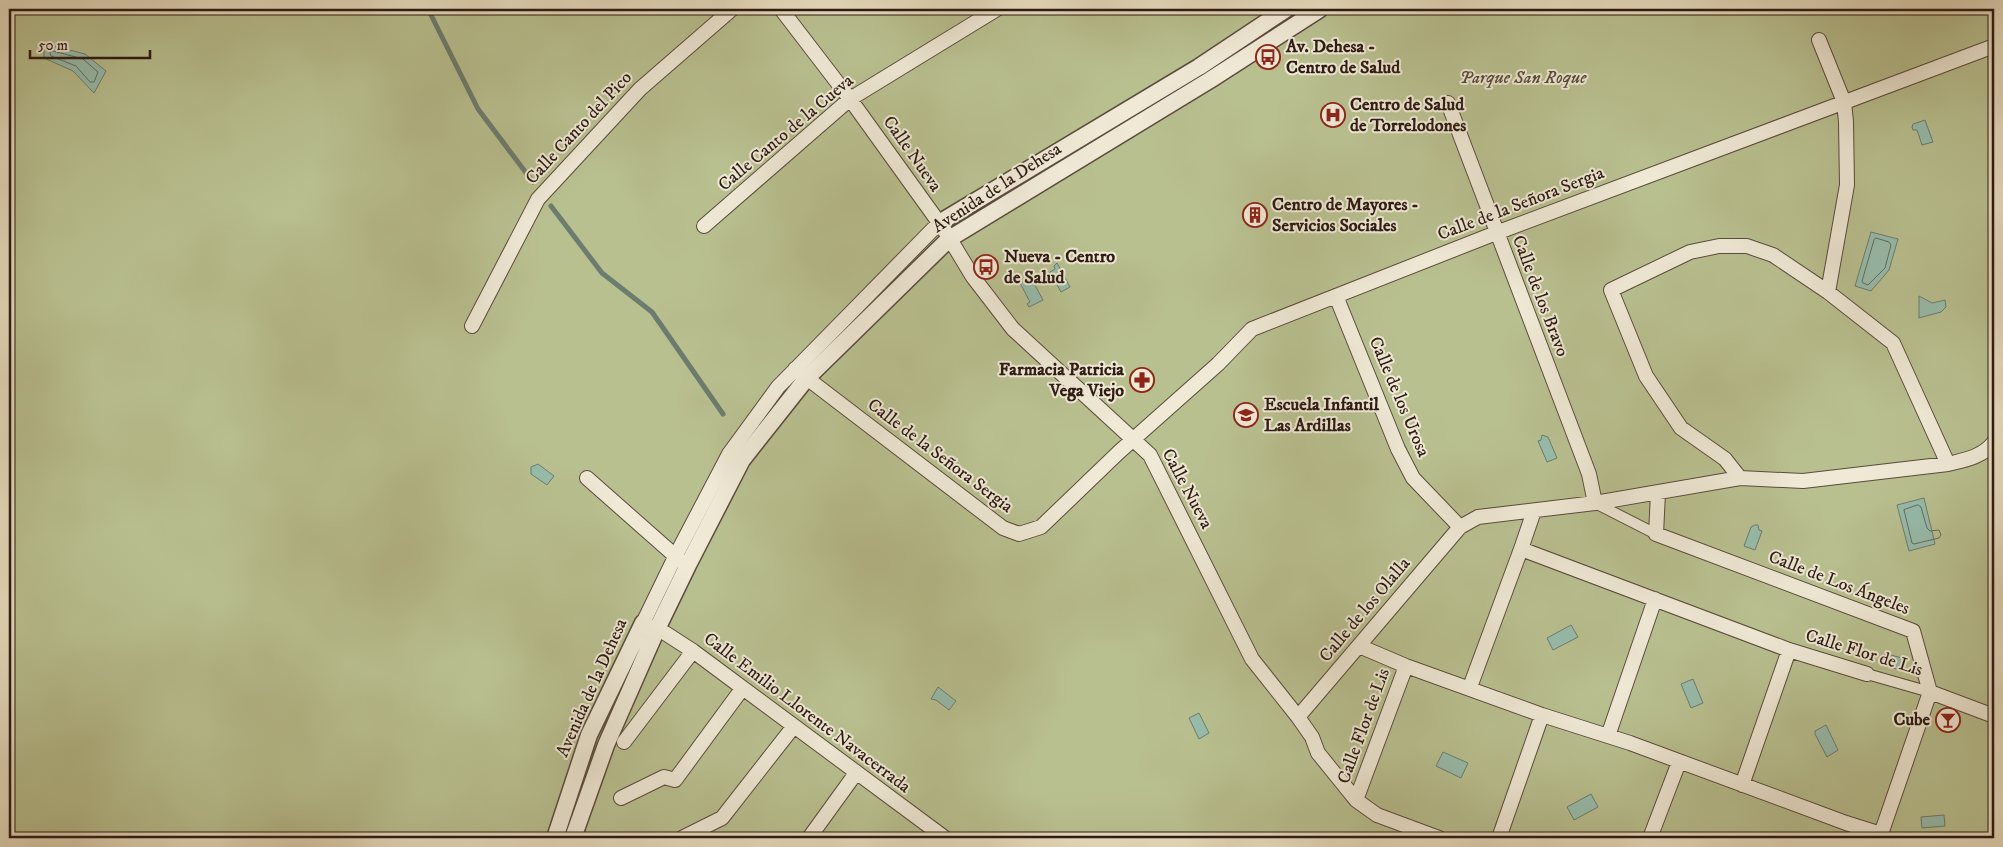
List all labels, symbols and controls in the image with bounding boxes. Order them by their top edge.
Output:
scale bar [30,28,150,60]
text: 50 m [38,36,68,55]
place label: Av. Dehesa - Centro de Salud [1285,36,1401,79]
bus stop icon: Av. Dehesa - Centro de Salud [1255,44,1281,70]
street label: Calle Canto del Pico [521,67,637,189]
park label: Parque San Roque [1460,67,1587,89]
street label: Calle Canto de la Cueva [714,70,858,196]
place label: Centro de Salud de Torrelodones [1350,94,1466,137]
hospital icon: Centro de Salud de Torrelodones [1320,102,1346,128]
street label: Calle Nueva [878,112,946,197]
street label: Avenida de la Dehesa [928,138,1066,238]
street label: Calle de la Señora Sergia [1435,162,1608,246]
place label: Centro de Mayores - Servicios Sociales [1272,194,1419,237]
building icon: Centro de Mayores - Servicios Sociales [1242,202,1268,228]
street label: Calle de los Bravo [1507,232,1573,360]
place label: Nueva - Centro de Salud [1004,246,1115,289]
bus stop icon: Nueva - Centro de Salud [973,254,999,280]
street label: Calle de los Urosa [1364,334,1434,461]
place label: Farmacia Patricia Vega Viejo [999,359,1124,402]
pharmacy icon: Farmacia Patricia Vega Viejo [1129,367,1155,393]
street label: Calle de la Señora Sergia [863,394,1017,518]
place label: Escuela Infantil Las Ardillas [1264,394,1379,437]
school or university icon: Escuela Infantil Las Ardillas [1233,402,1259,428]
street label: Calle Nueva [1157,445,1217,533]
street label: Calle de Los Ángeles [1765,545,1913,620]
street label: Calle de los Olalla [1315,553,1415,667]
street label: Avenida de la Dehesa [552,615,633,761]
street label: Calle Flor de Lis [1803,625,1925,681]
street label: Calle Emilio Llorente Navacerrada [699,628,915,798]
street label: Calle Flor de Lis [1333,665,1395,787]
bar icon: Cube [1935,707,1961,733]
place label: Cube [1893,709,1931,731]

